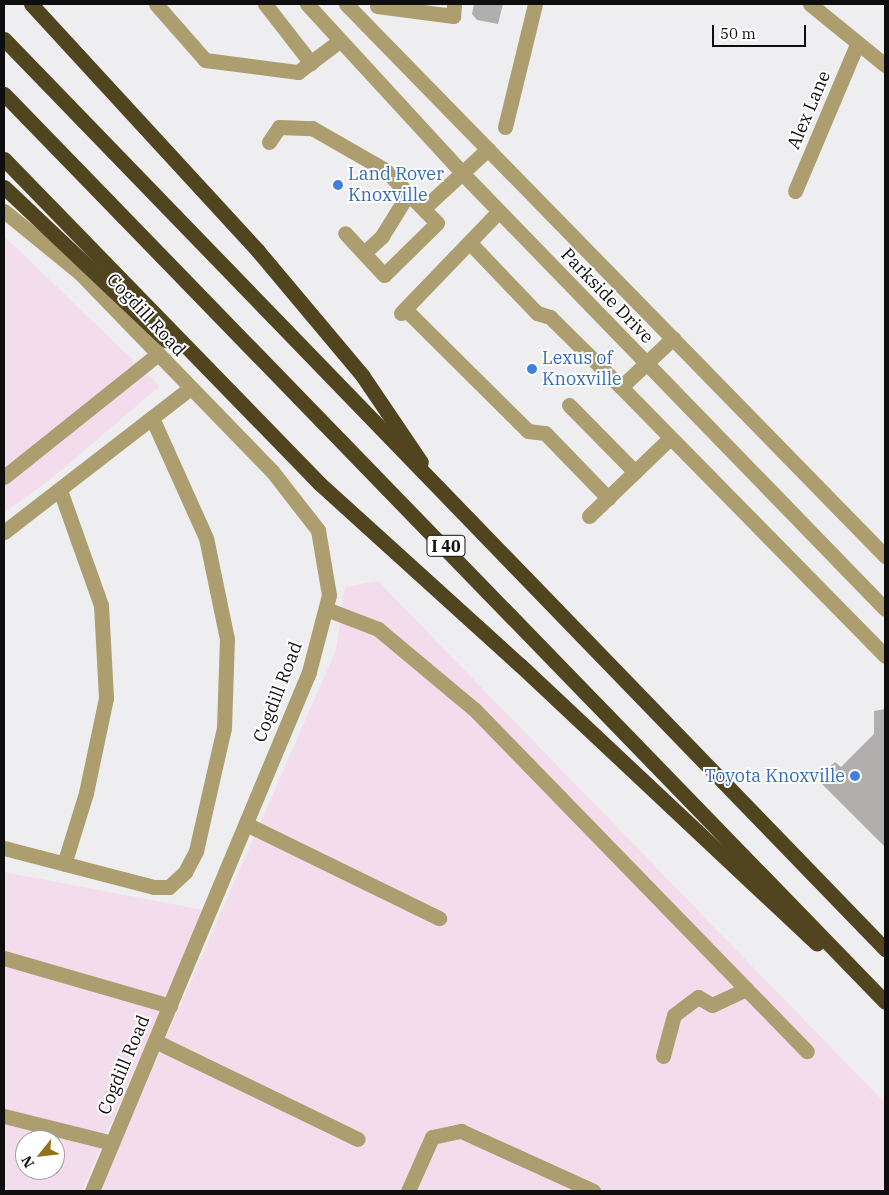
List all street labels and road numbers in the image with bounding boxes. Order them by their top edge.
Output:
street label: Alex Lane [783,68,835,152]
street label: Parkside Drive [556,244,658,348]
street label: Cogdill Road [102,269,190,361]
road number: I 40 [426,532,466,560]
street label: Cogdill Road [249,639,307,745]
street label: Cogdill Road [93,1012,155,1118]

